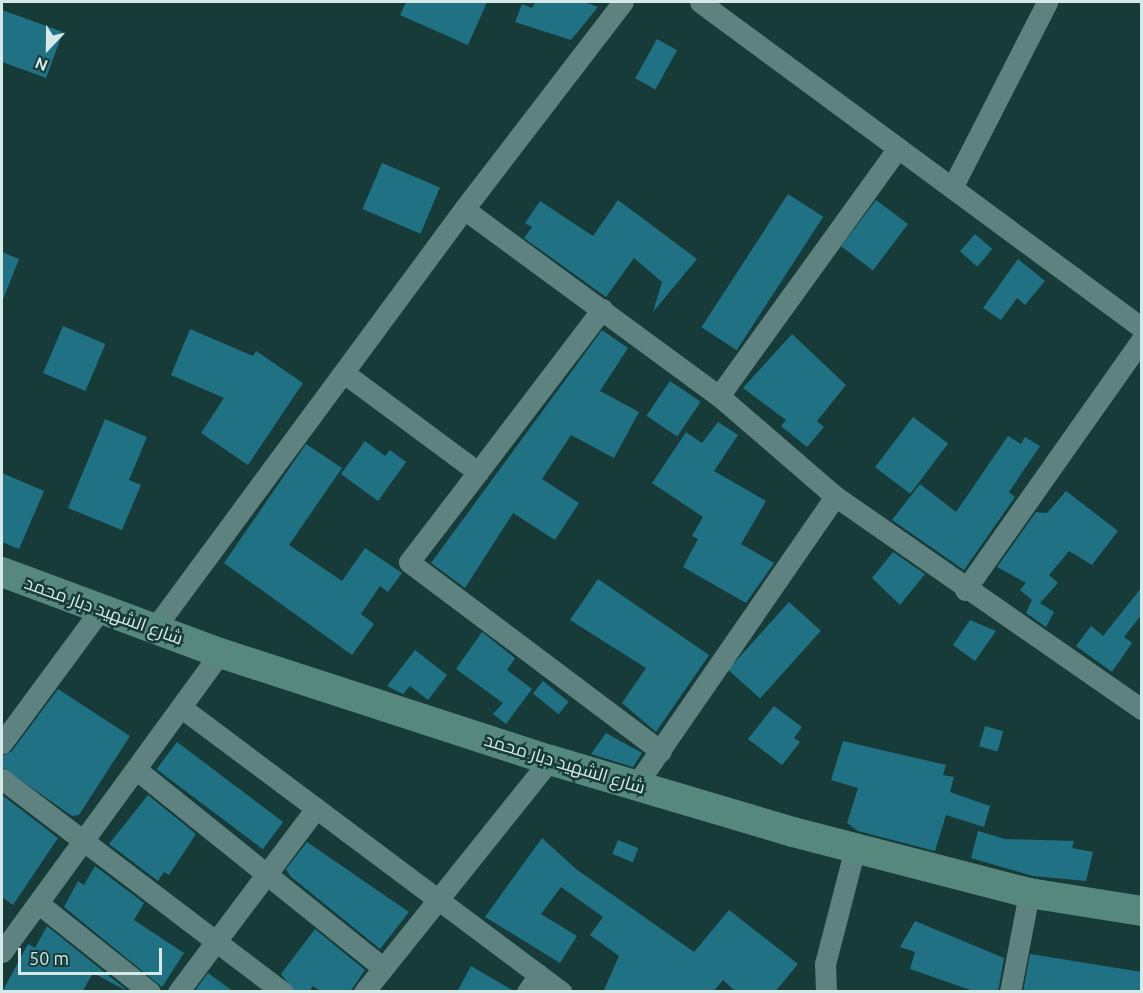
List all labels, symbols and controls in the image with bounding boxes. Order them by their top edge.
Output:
north arrow [18,18,78,78]
text: N [32,54,50,75]
street label: شارع الشهيد دبار محمد [22,571,186,649]
street label: شارع الشهيد دبار محمد [482,728,648,798]
scale bar [21,936,165,974]
text: 50 m [29,948,69,968]

